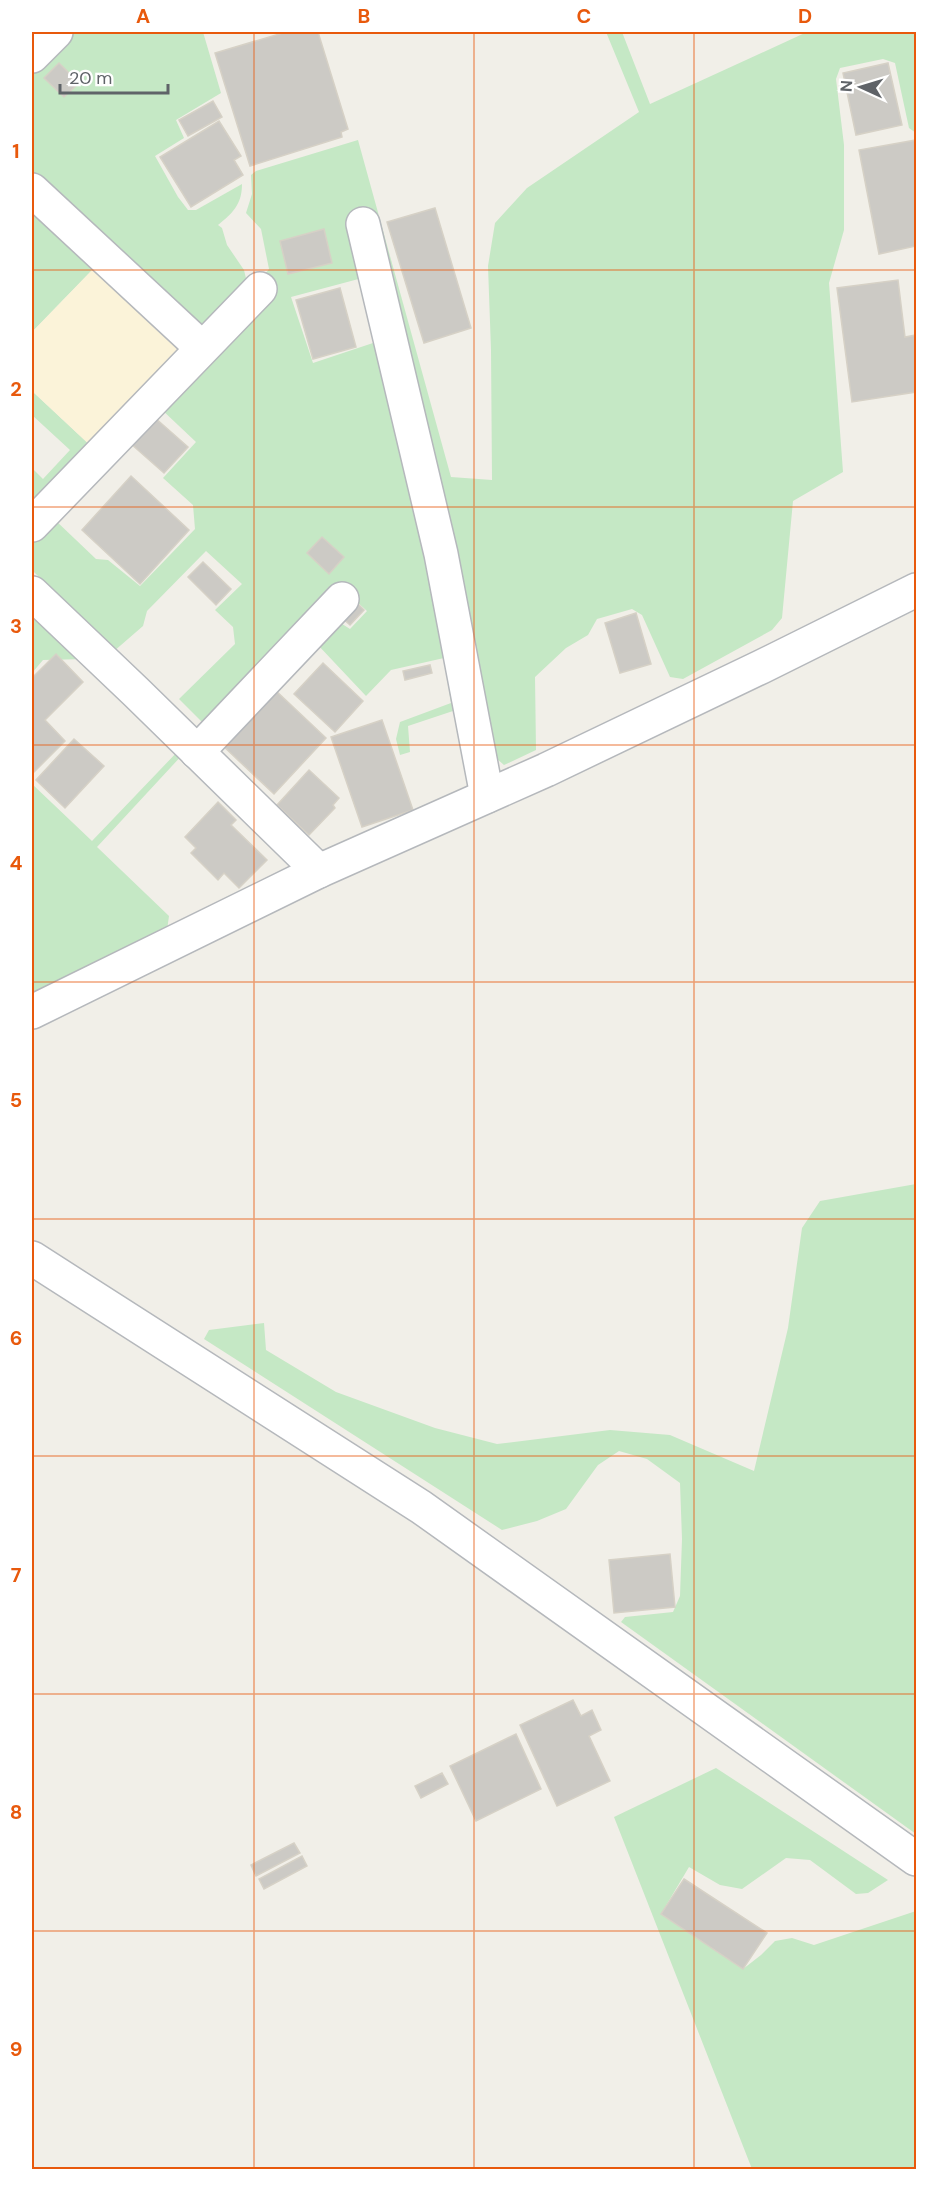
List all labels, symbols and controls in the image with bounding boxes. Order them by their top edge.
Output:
text: A [136,3,150,29]
text: B [358,3,370,29]
text: C [577,3,591,29]
text: D [798,3,812,29]
scale bar [60,57,168,95]
north arrow [831,57,891,117]
text: 20 m [69,66,112,90]
text: N [836,79,857,93]
text: 1 [12,138,20,164]
text: 2 [10,376,22,402]
text: 3 [10,613,22,639]
text: 4 [10,850,23,876]
text: 5 [10,1087,22,1113]
text: 6 [10,1325,22,1351]
text: 7 [11,1562,22,1588]
text: 8 [10,1799,22,1825]
text: 9 [10,2036,22,2062]

